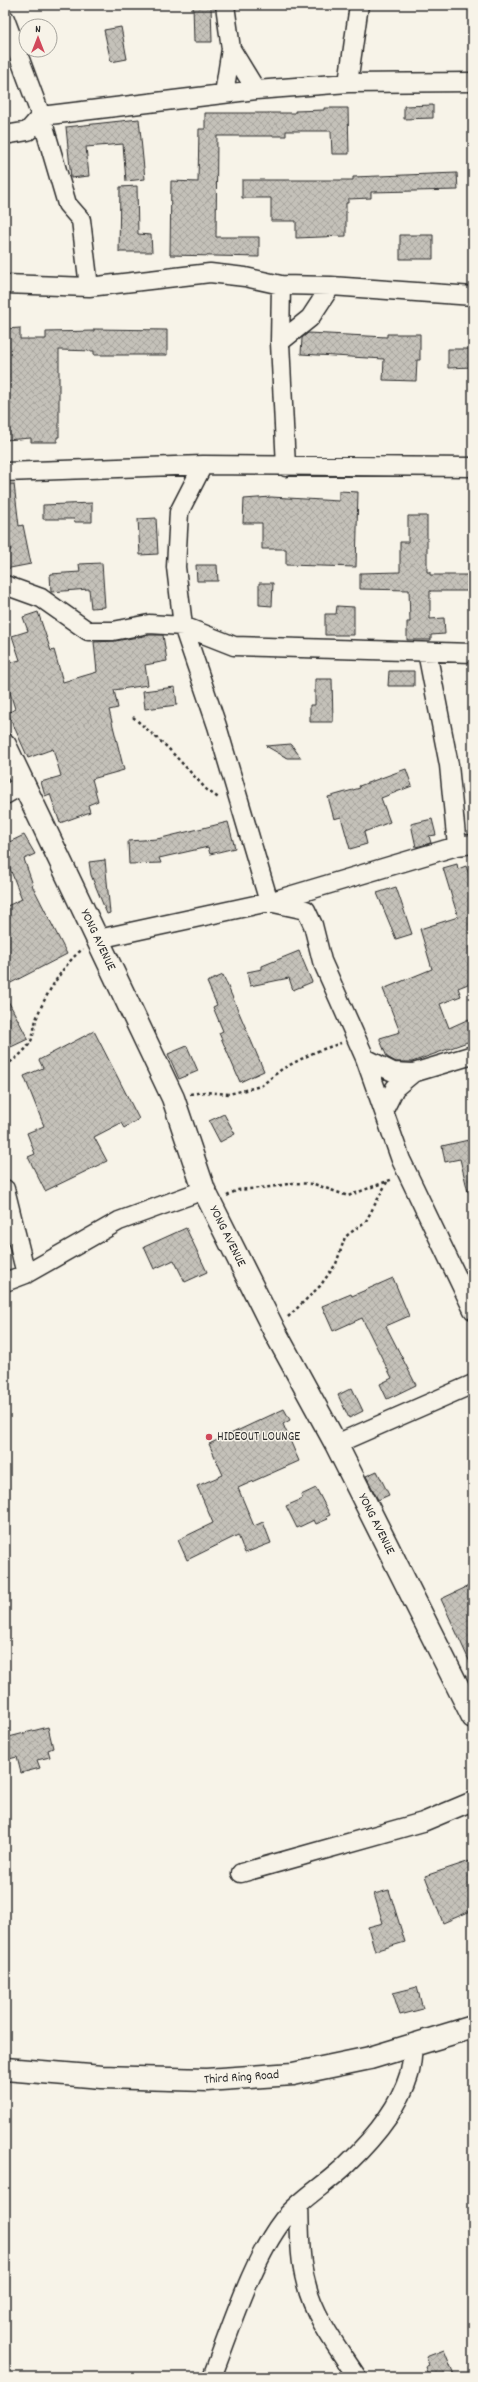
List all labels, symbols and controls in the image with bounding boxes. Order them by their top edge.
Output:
north arrow [18,18,58,58]
text: N [35,22,41,38]
street label: YONG AVENUE [75,906,121,974]
street label: YONG AVENUE [204,1203,251,1270]
place label: HIDEOUT LOUNGE [217,1428,300,1447]
marker: HIDEOUT LOUNGE [204,1432,214,1442]
street label: YONG AVENUE [353,1490,400,1558]
street label: Third Ring Road [203,2065,280,2090]

